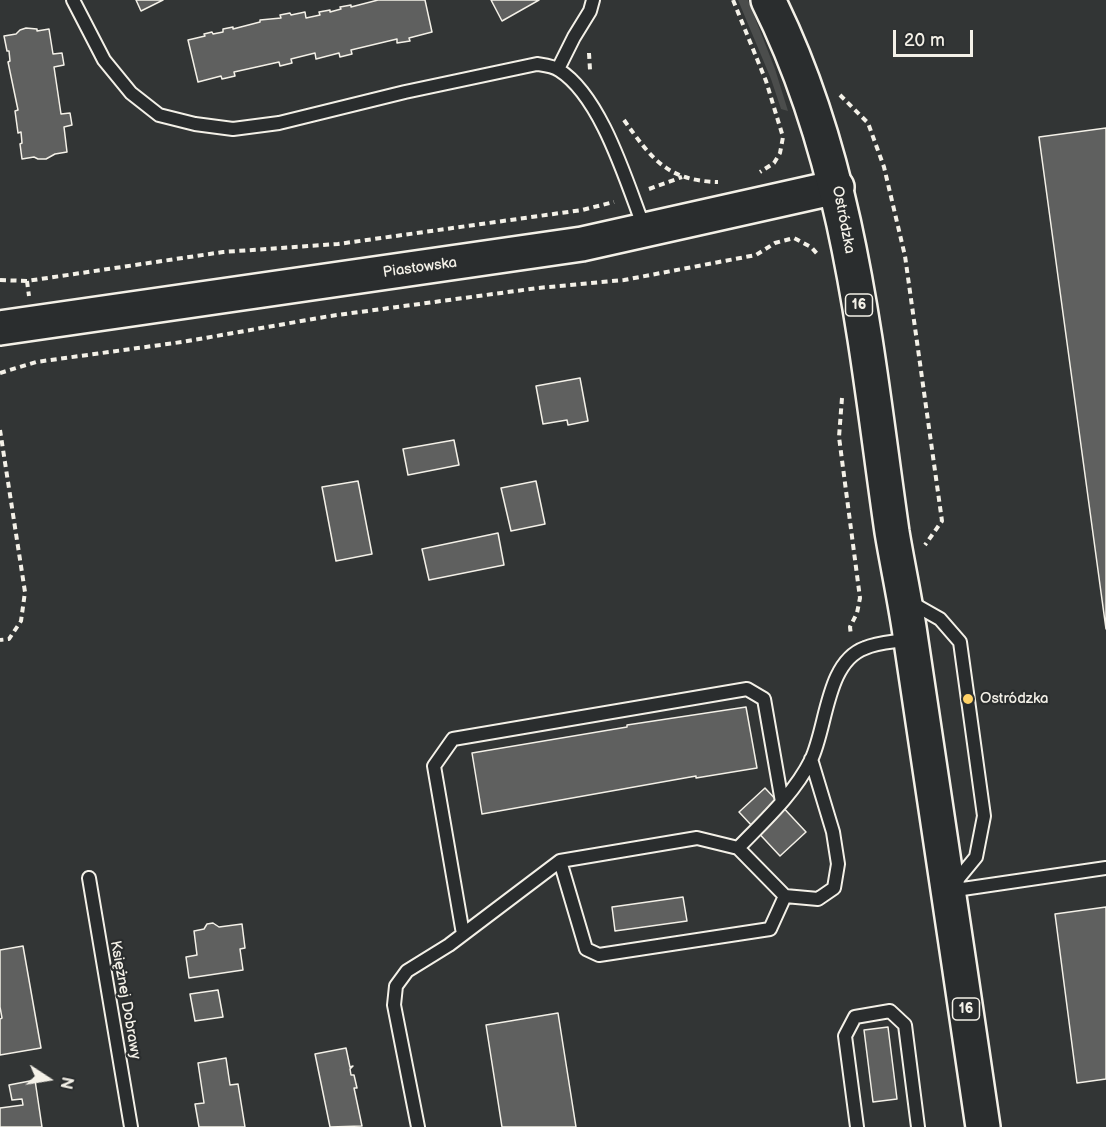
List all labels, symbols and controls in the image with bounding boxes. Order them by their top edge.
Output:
scale bar [896,18,976,56]
text: 20 m [904,30,945,51]
street label: Ostródzka [828,185,858,255]
street label: Piastowska [382,254,458,282]
road number: 16 [846,294,872,316]
place label: Ostródzka [980,690,1048,708]
marker: Ostródzka [961,692,975,706]
street label: Księżnej Dobrawy [106,939,144,1061]
road number: 16 [952,998,980,1020]
north arrow [18,1049,78,1109]
text: N [56,1075,77,1091]

